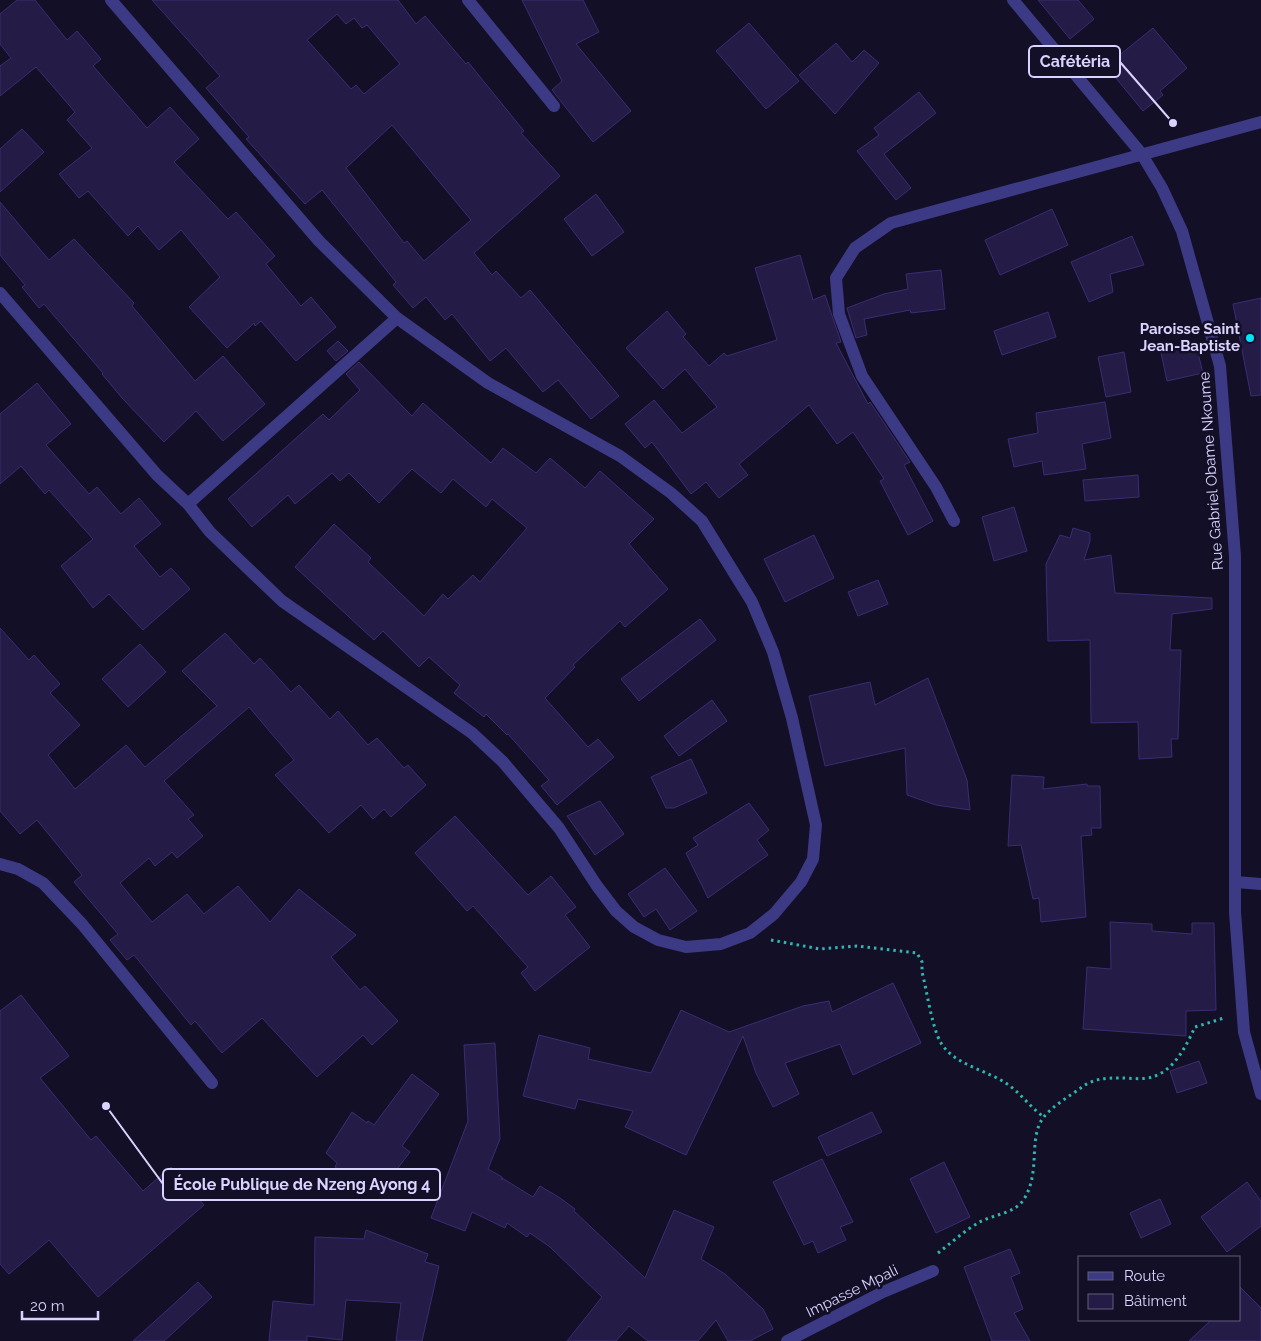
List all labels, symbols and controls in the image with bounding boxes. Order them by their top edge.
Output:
callout: Cafétéria [1029,46,1120,77]
text: Cafétéria [1040,52,1110,71]
place label: Paroisse Saint Jean-Baptiste [1140,320,1240,355]
marker: Paroisse Saint Jean-Baptiste [1244,332,1256,344]
street label: Rue Gabriel Obame Nkoume [1195,371,1227,571]
callout: École Publique de Nzeng Ayong 4 [163,1169,440,1200]
text: École Publique de Nzeng Ayong 4 [174,1174,430,1194]
legend [1078,1256,1241,1321]
street label: Impasse Mpali [803,1261,901,1321]
text: Route [1124,1267,1165,1285]
scale bar [22,1288,99,1320]
text: Bâtiment [1124,1292,1187,1310]
text: 20 m [30,1297,65,1315]

